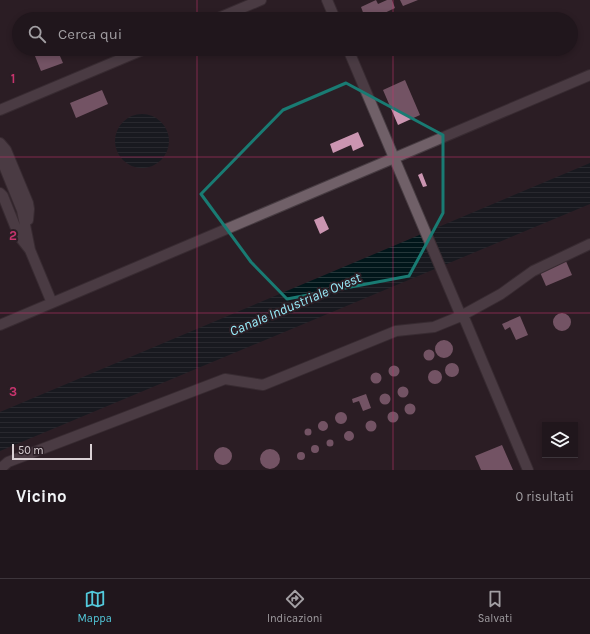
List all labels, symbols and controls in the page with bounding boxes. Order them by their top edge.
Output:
search box [12,12,578,56]
icon: search [26,23,48,45]
text: Cerca qui [58,25,122,43]
text: 1 [11,71,15,86]
text: 2 [9,228,17,243]
water label: Canale Industriale Ovest [227,269,364,340]
text: 3 [9,384,17,399]
map controls [542,422,578,458]
button: layers [542,422,578,458]
scale bar [12,442,92,461]
text: 50 m [18,444,44,457]
text: Vicino [16,486,67,506]
text: 0 risultati [515,489,574,504]
tab: Mappa [78,588,112,625]
tab: Indicazioni [267,588,323,625]
tab: Salvati [478,588,512,625]

